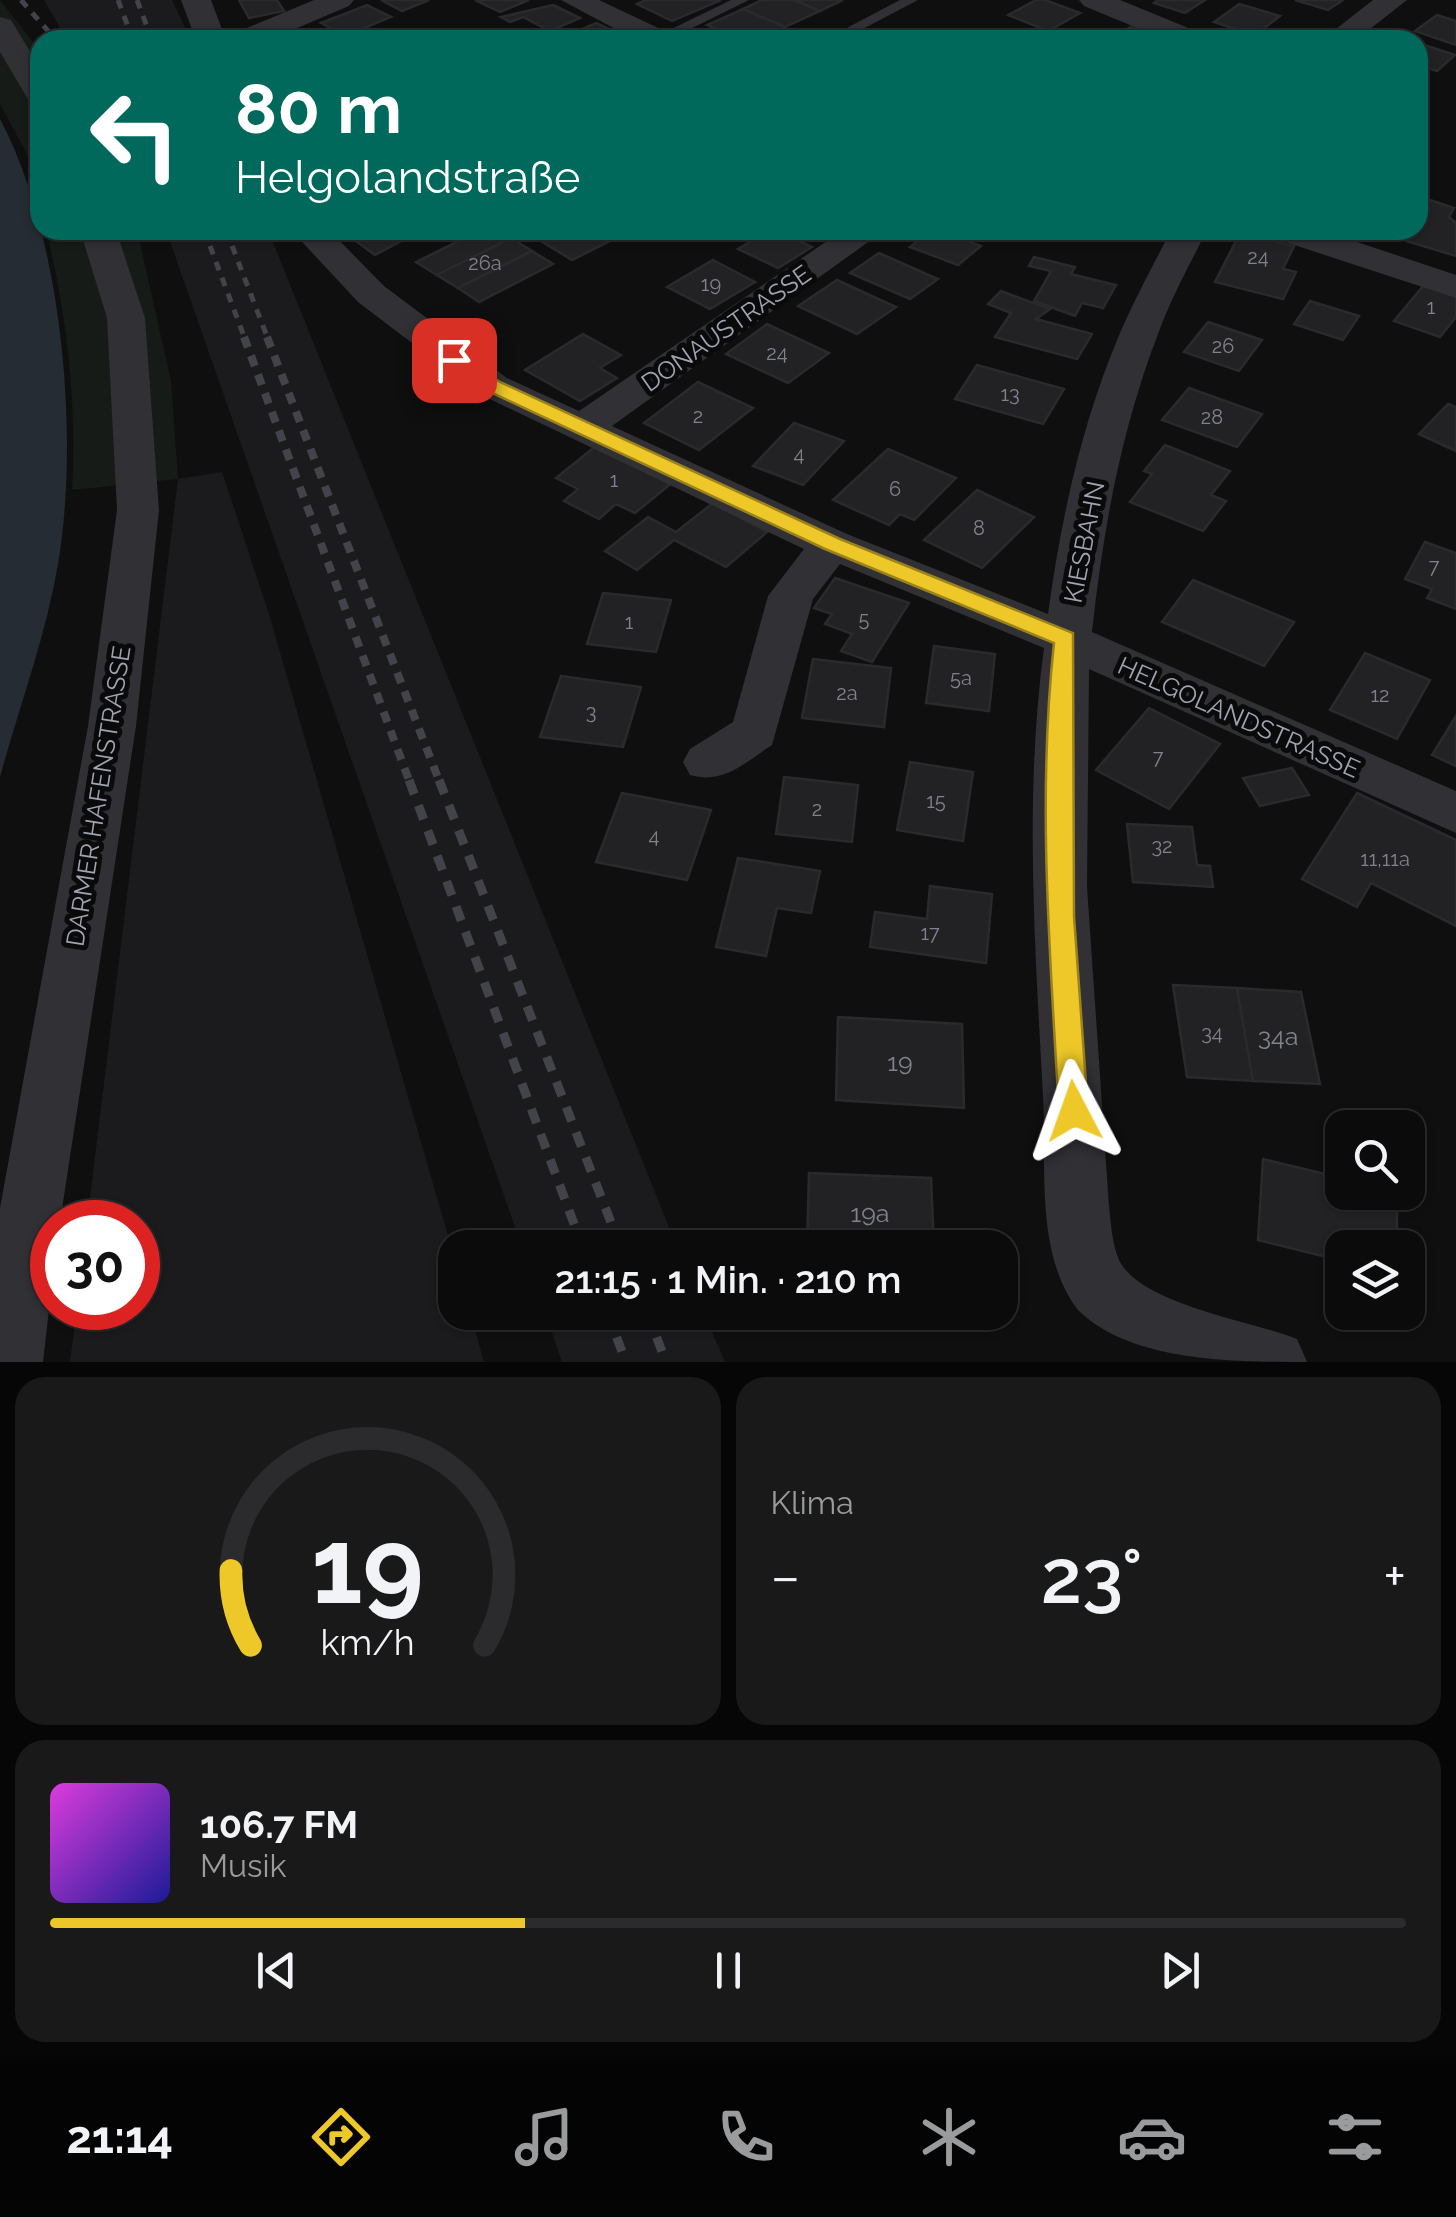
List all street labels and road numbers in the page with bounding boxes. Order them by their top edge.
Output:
street label: DONAUSTRASSE [636,258,816,398]
street label: KIESBAHN [1057,479,1111,605]
street label: DARMER HAFENSTRASSE [59,644,137,948]
street label: HELGOLANDSTRASSE [1113,650,1365,784]

